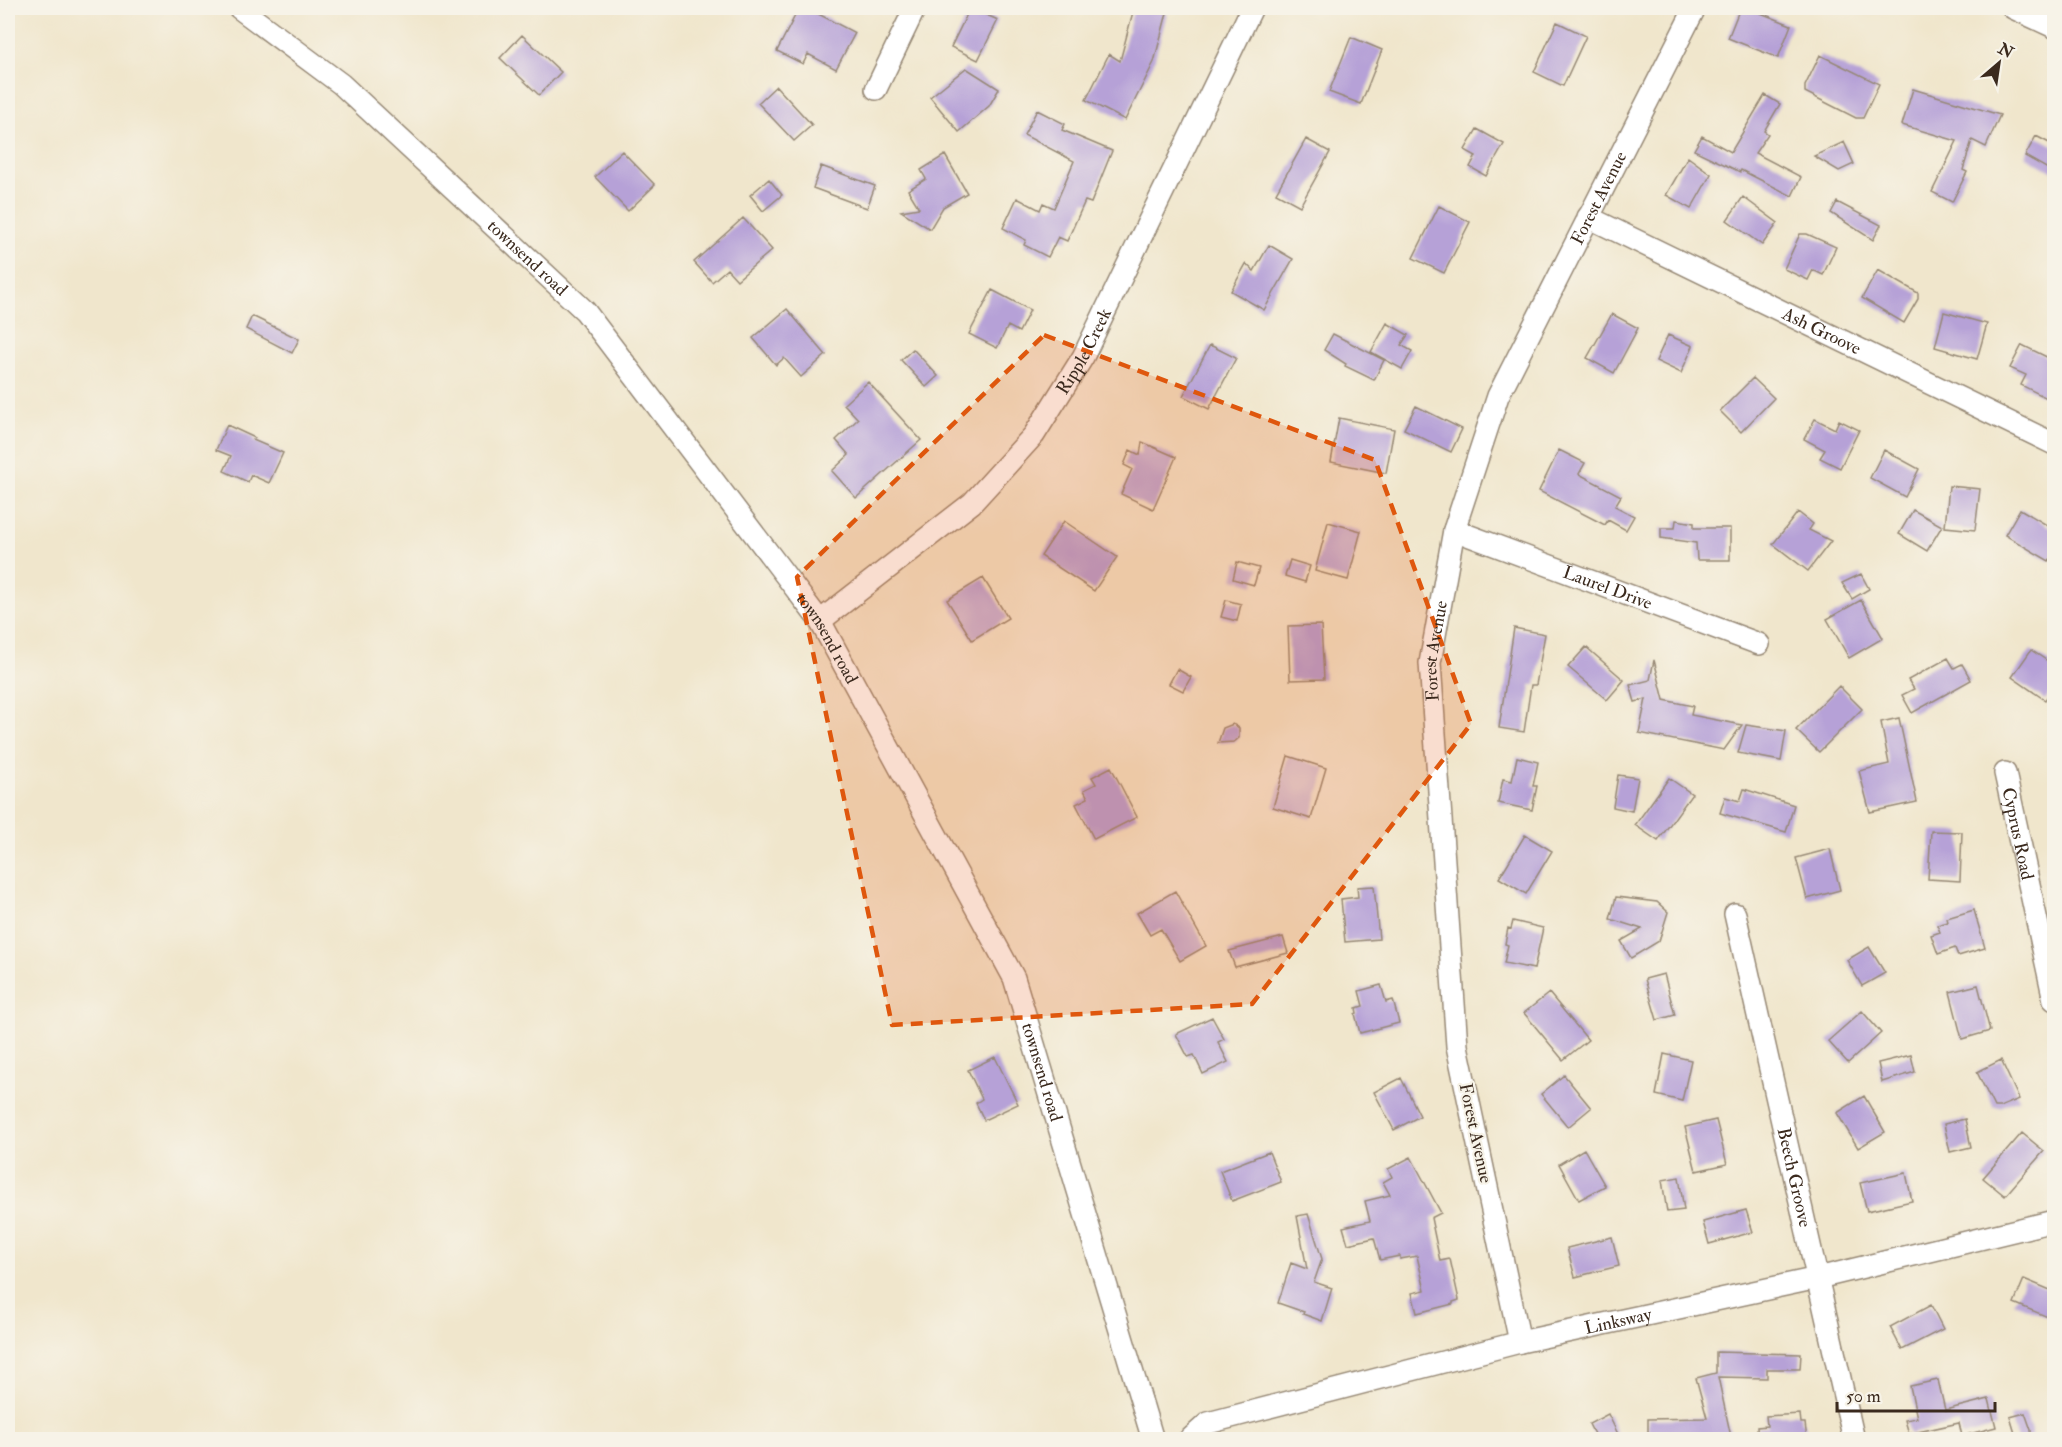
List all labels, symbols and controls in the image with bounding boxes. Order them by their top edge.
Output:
north arrow [1969,33,2029,93]
text: N [1994,38,2017,63]
street label: Forest Avenue [1566,147,1633,249]
street label: townsend road [482,215,572,301]
street label: Ash Groove [1777,302,1865,360]
street label: Ripple Creek [1051,304,1117,399]
street label: Laurel Drive [1560,561,1656,615]
street label: townsend road [791,589,863,688]
street label: Forest Avenue [1419,598,1453,702]
street label: Cyprus Road [1996,786,2039,882]
street label: townsend road [1016,1020,1068,1124]
street label: Forest Avenue [1454,1081,1497,1186]
street label: Beech Groove [1772,1125,1817,1230]
street label: Linksway [1582,1303,1655,1340]
scale bar [1837,1375,1994,1413]
text: 50 m [1846,1385,1881,1408]

